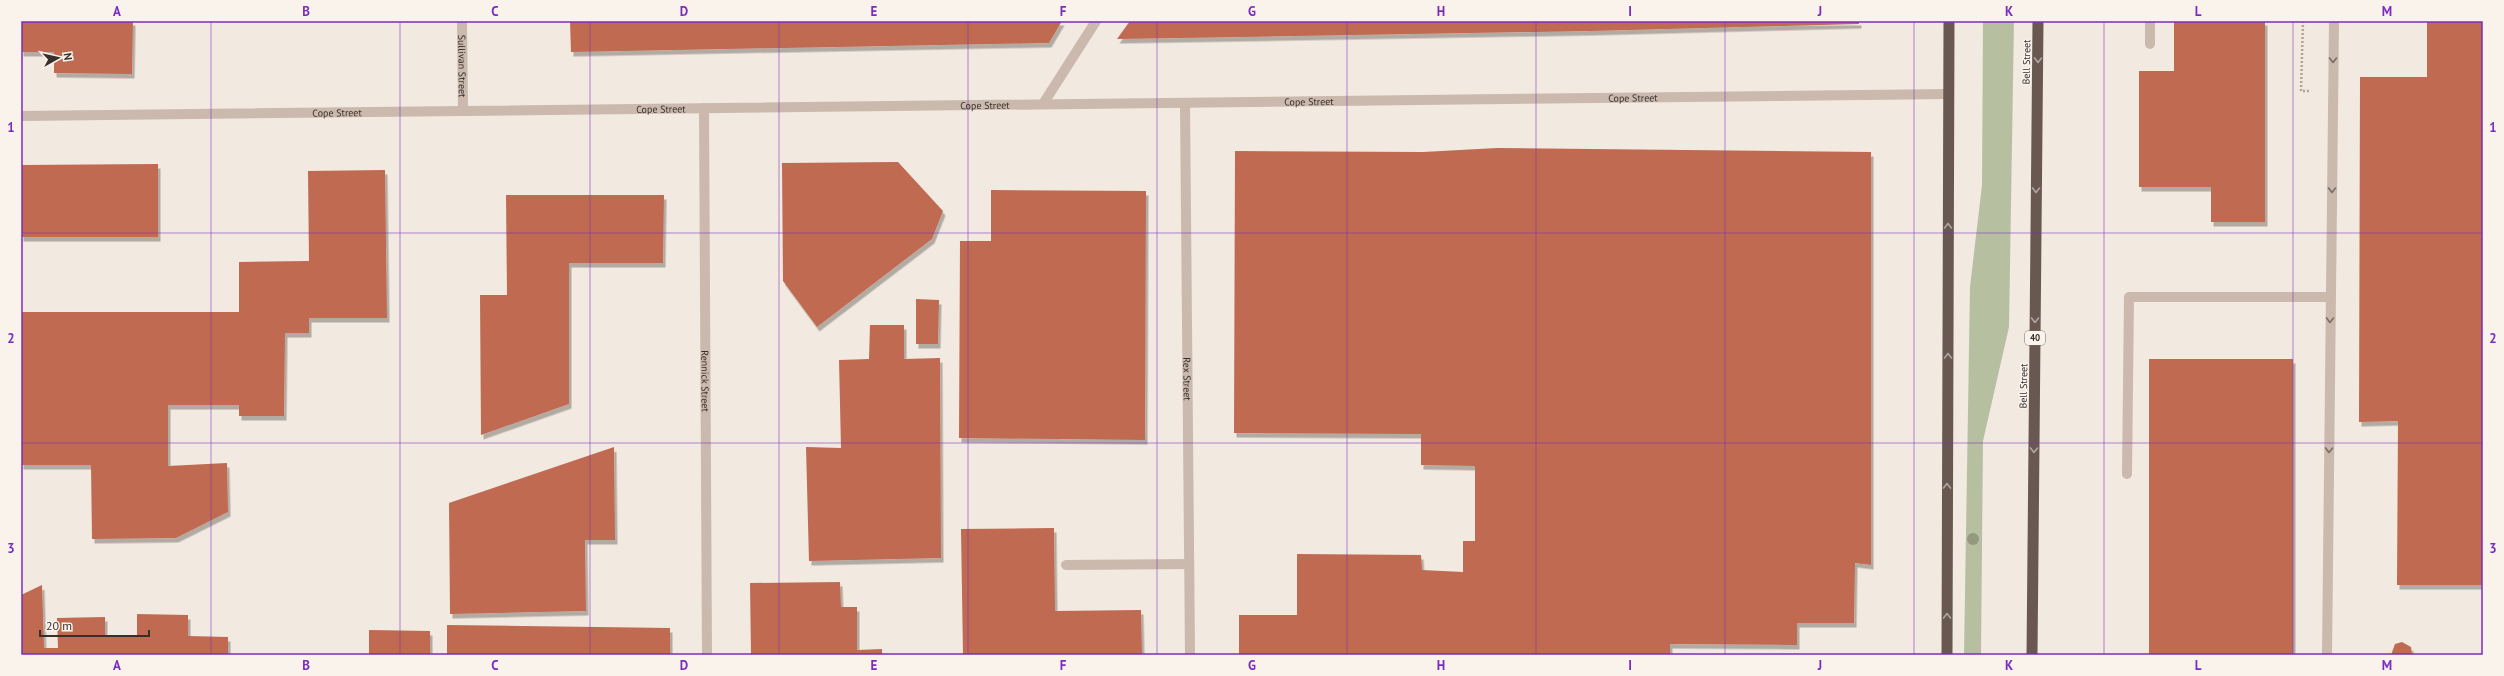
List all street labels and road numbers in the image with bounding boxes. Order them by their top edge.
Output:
street label: Sullivan Street [455,35,469,98]
street label: Bell Street [2020,39,2033,85]
street label: Cope Street [1608,91,1658,105]
street label: Cope Street [1284,95,1334,109]
street label: Cope Street [960,99,1010,112]
street label: Cope Street [636,102,686,116]
street label: Cope Street [312,106,362,120]
road number: 40 [2025,331,2045,345]
street label: Rennick Street [698,350,712,412]
street label: Rex Street [1180,357,1194,401]
street label: Bell Street [2017,363,2030,409]

